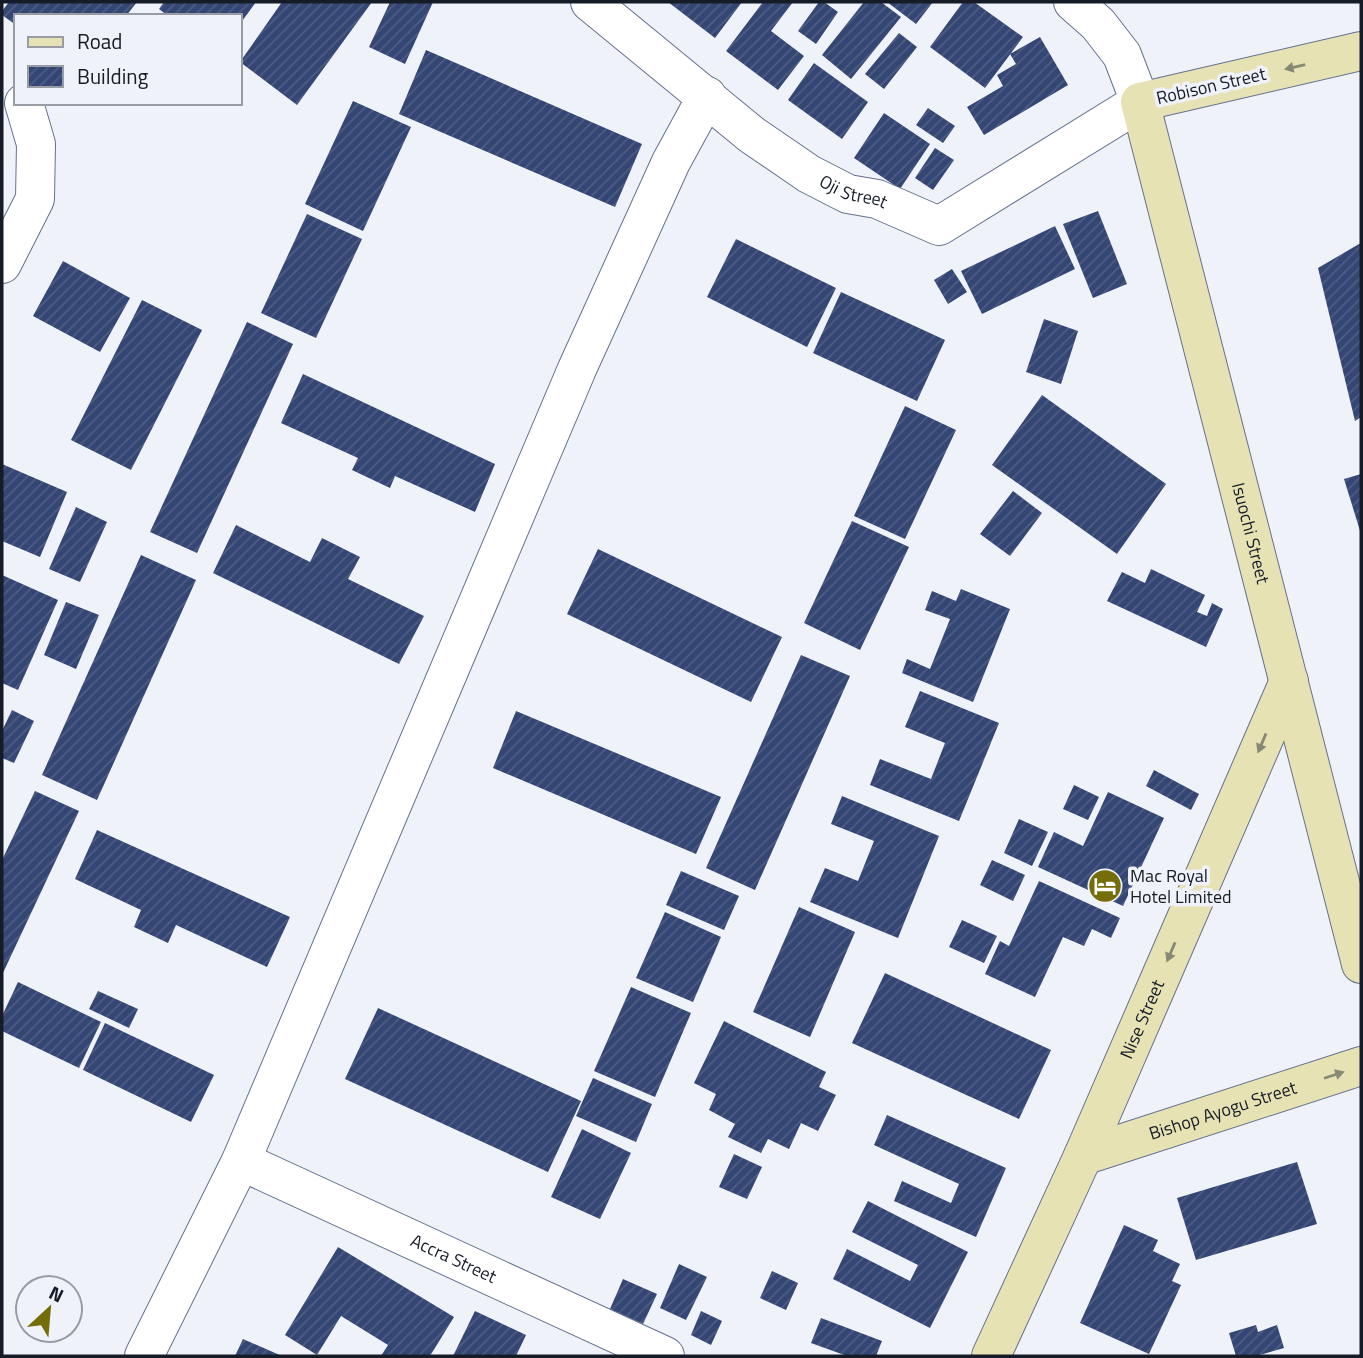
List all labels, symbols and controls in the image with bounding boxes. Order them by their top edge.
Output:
legend [14,14,242,105]
text: Road [77,25,122,57]
text: Building [77,60,149,92]
street label: Robison Street [1153,60,1269,111]
one-way arrow [1284,61,1306,72]
street label: Oji Street [815,168,893,215]
street label: Isuochi Street [1225,479,1277,587]
one-way arrow [1256,733,1267,754]
place label: Mac Royal Hotel Limited [1130,862,1232,910]
hotel icon: Mac Royal Hotel Limited [1086,867,1124,905]
one-way arrow [1165,942,1177,962]
street label: Nise Street [1113,975,1171,1063]
one-way arrow [1324,1069,1345,1080]
street label: Bishop Ayogu Street [1145,1074,1301,1147]
street label: Accra Street [406,1227,502,1290]
north arrow [14,1274,84,1344]
text: N [44,1277,69,1309]

